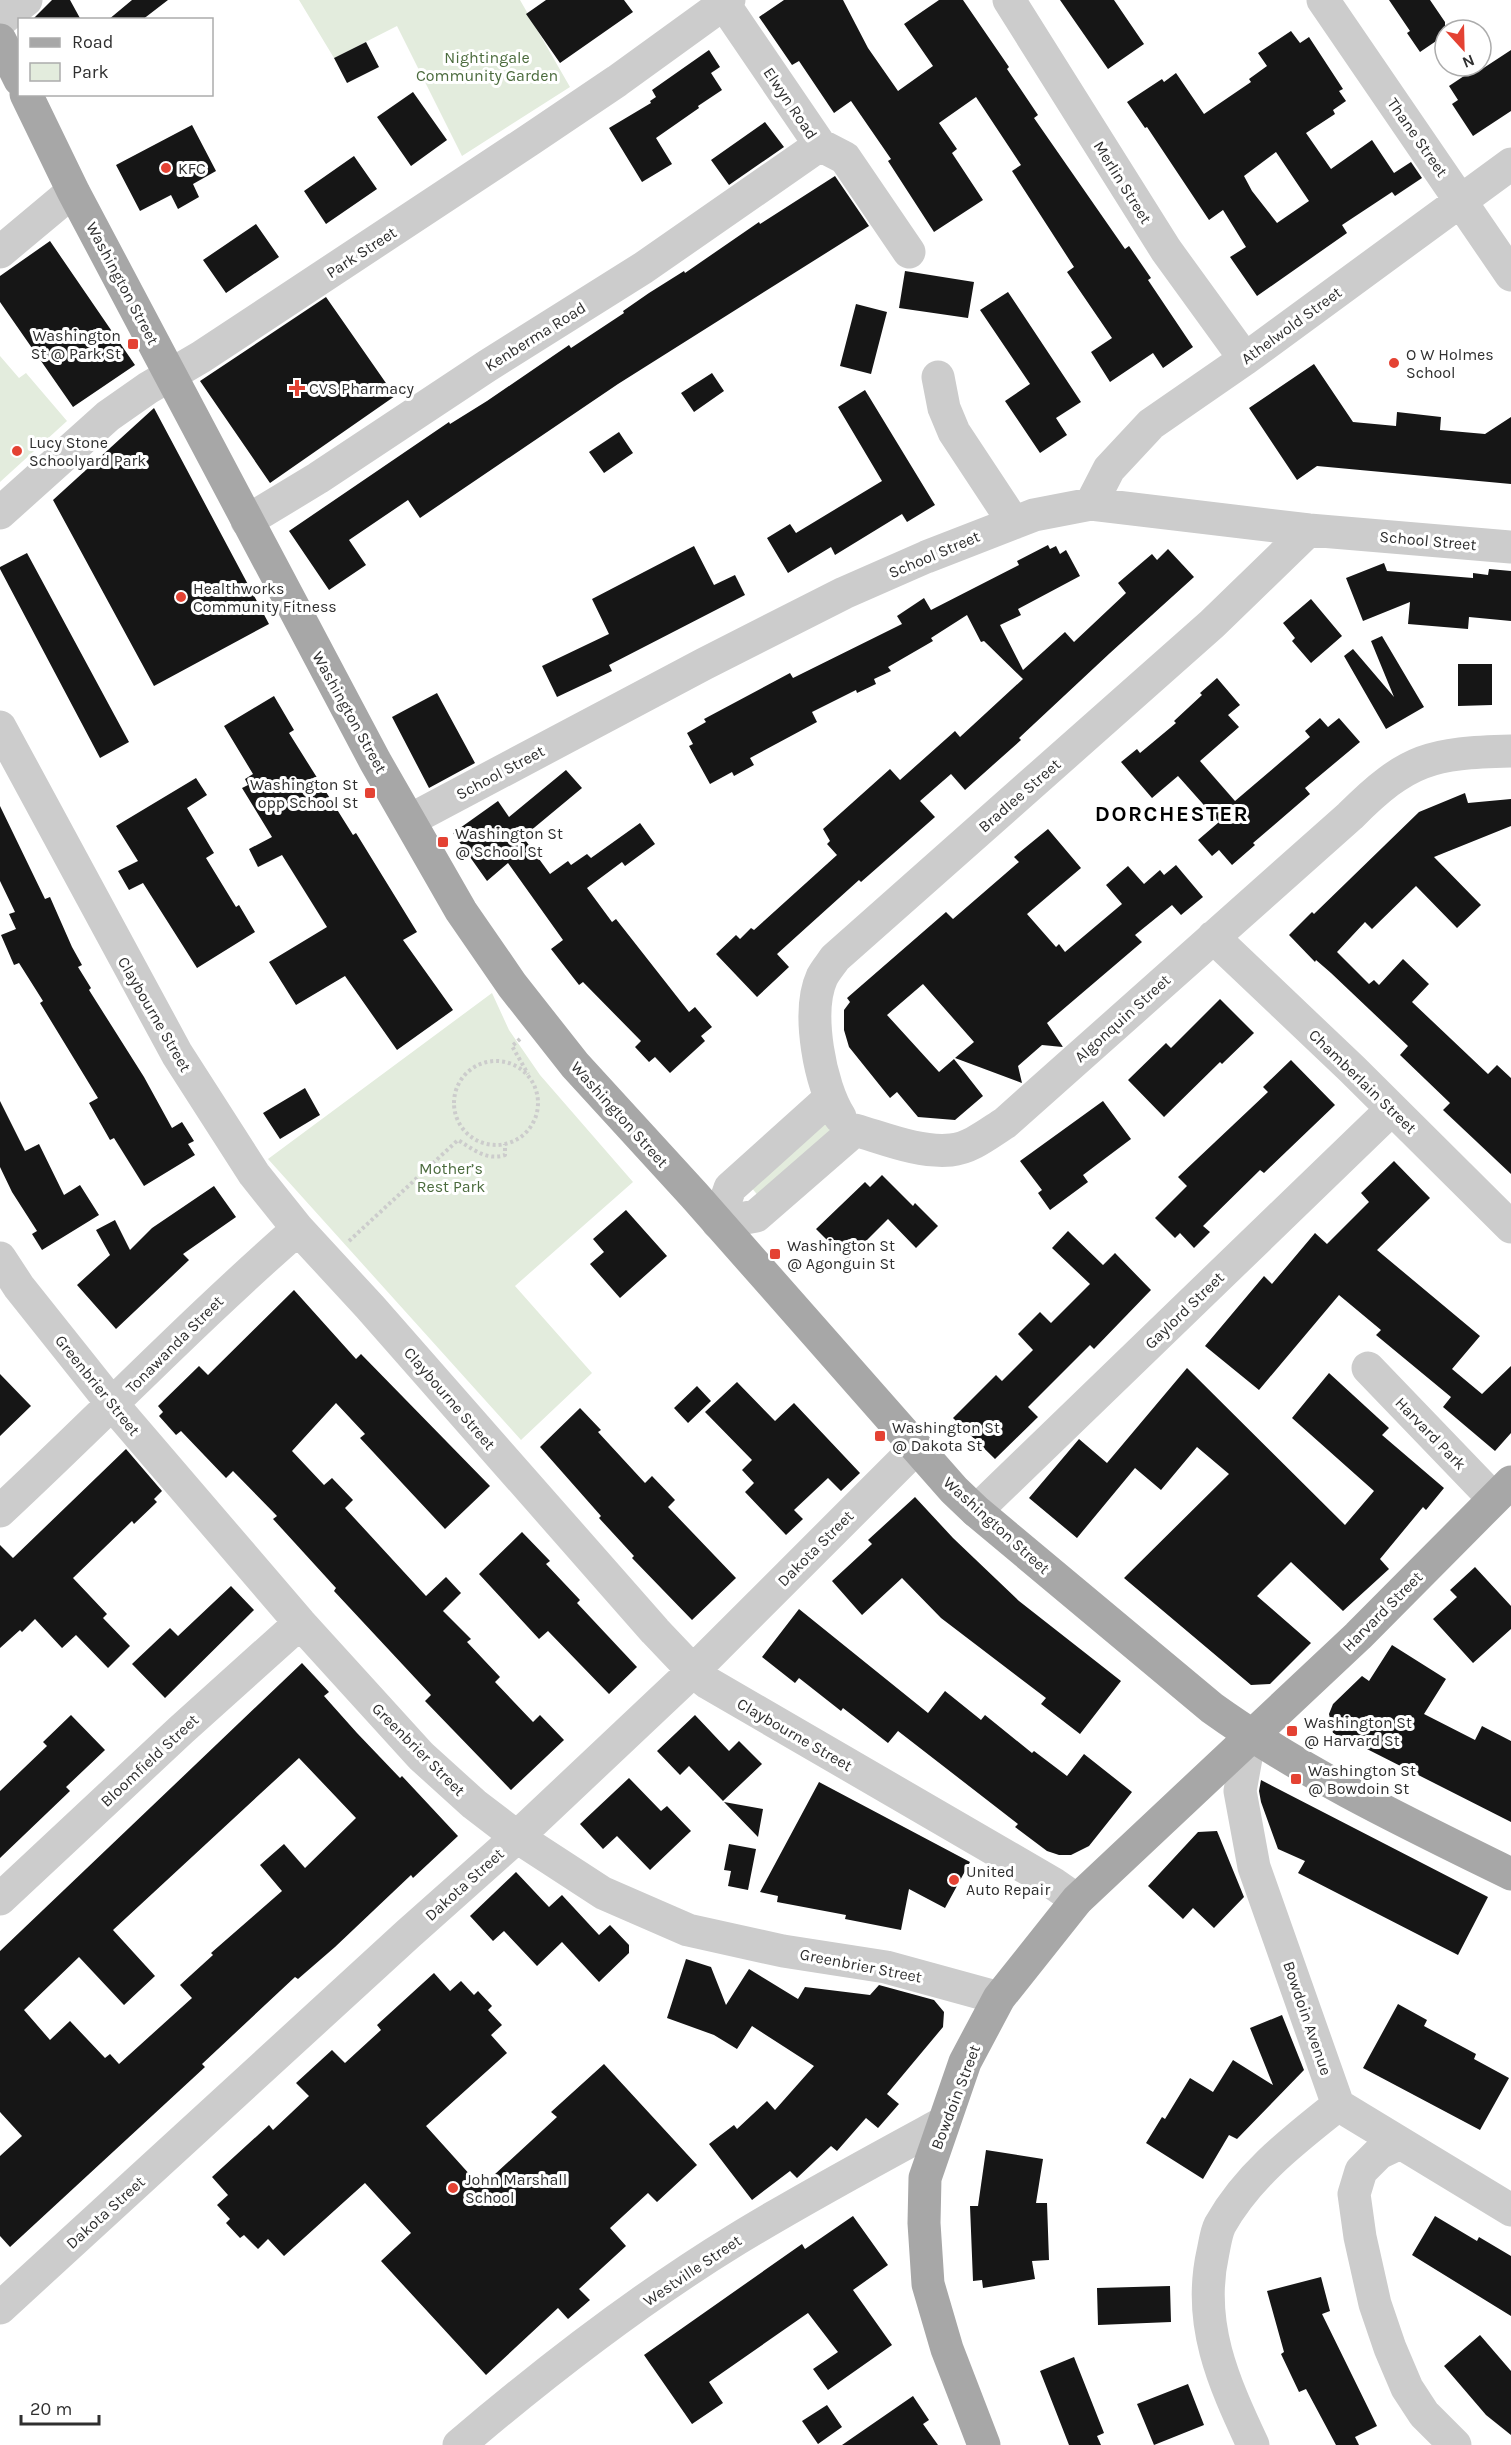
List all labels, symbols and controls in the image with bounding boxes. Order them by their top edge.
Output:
legend [18,18,213,96]
north arrow [1433,18,1493,78]
text: Road [72,31,113,53]
park label: Nightingale Community Garden [416,48,558,85]
text: N [1460,50,1477,72]
text: Park [72,61,109,83]
street label: Elwyn Road [760,64,822,143]
street label: Thane Street [1383,94,1452,180]
street label: Merlin Street [1090,137,1156,227]
place label: KFC [178,159,206,178]
marker: KFC [159,161,173,175]
street label: Washington Street [82,219,163,348]
street label: Park Street [322,223,400,282]
street label: Athelwold Street [1237,283,1345,368]
street label: Kenberma Road [481,298,589,375]
place label: Washington St @ Park St [31,326,121,363]
marker: Washington St @ Park St [126,337,140,351]
place label: O W Holmes School [1406,345,1494,382]
marker: O W Holmes School [1387,356,1401,370]
place label: CVS Pharmacy [309,379,414,398]
marker: CVS Pharmacy [290,381,304,395]
place label: Lucy Stone Schoolyard Park [29,433,146,470]
marker: Lucy Stone Schoolyard Park [10,444,24,458]
street label: School Street [886,527,983,582]
street label: School Street [1379,527,1477,554]
place label: Healthworks Community Fitness [193,579,337,616]
marker: Healthworks Community Fitness [174,590,188,604]
street label: Washington Street [308,648,391,776]
street label: School Street [453,741,548,804]
street label: Bradlee Street [974,755,1064,836]
place label: Washington St opp School St [250,775,358,812]
marker: Washington St opp School St [363,786,377,800]
district label: DORCHESTER [1095,801,1249,827]
place label: Washington St @ School St [455,824,563,861]
marker: Washington St @ School St [436,835,450,849]
street label: Claybourne Street [114,953,195,1075]
street label: Algonquin Street [1071,970,1174,1066]
street label: Chamberlain Street [1305,1025,1420,1138]
street label: Washington Street [567,1057,672,1171]
park label: Mother’s Rest Park [417,1159,485,1196]
place label: Washington St @ Agonguin St [787,1236,895,1273]
marker: Washington St @ Agonguin St [768,1247,782,1261]
street label: Gaylord Street [1141,1268,1228,1353]
street label: Tonawanda Street [122,1292,227,1397]
street label: Greenbrier Street [51,1331,144,1439]
street label: Claybourne Street [400,1343,499,1454]
street label: Harvard Park [1391,1393,1470,1474]
place label: Washington St @ Dakota St [892,1418,1000,1455]
marker: Washington St @ Dakota St [873,1429,887,1443]
street label: Washington Street [940,1473,1054,1578]
street label: Dakota Street [773,1506,857,1590]
street label: Harvard Street [1338,1567,1426,1655]
street label: Claybourne Street [734,1694,856,1775]
street label: Greenbrier Street [368,1699,469,1800]
street label: Bloomfield Street [96,1710,202,1811]
place label: Washington St @ Harvard St [1304,1713,1412,1750]
marker: Washington St @ Harvard St [1285,1724,1299,1738]
place label: Washington St @ Bowdoin St [1308,1761,1416,1798]
marker: Washington St @ Bowdoin St [1289,1772,1303,1786]
street label: Dakota Street [421,1844,508,1925]
place label: United Auto Repair [966,1862,1050,1899]
marker: United Auto Repair [947,1873,961,1887]
street label: Greenbrier Street [798,1944,924,1987]
street label: Bowdoin Avenue [1279,1959,1336,2078]
street label: Bowdoin Street [927,2042,984,2152]
place label: John Marshall School [465,2170,567,2207]
street label: Dakota Street [62,2172,149,2253]
marker: John Marshall School [446,2181,460,2195]
street label: Westville Street [640,2231,745,2310]
scale bar [21,2388,99,2426]
text: 20 m [30,2398,72,2420]

